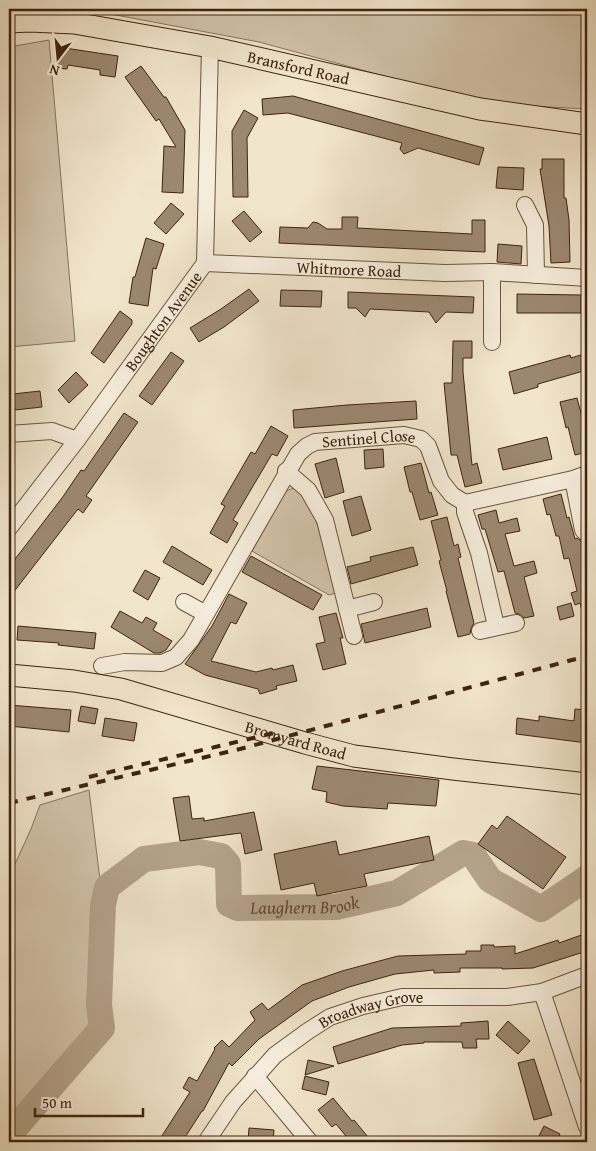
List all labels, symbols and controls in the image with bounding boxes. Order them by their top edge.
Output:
north arrow [32,32,82,82]
street label: Bransford Road [245,44,352,91]
text: N [47,59,62,81]
street label: Whitmore Road [296,255,402,283]
street label: Boughton Avenue [119,266,207,376]
street label: Sentinel Close [321,423,418,453]
street label: Bromyard Road [242,714,349,766]
water label: Laughern Brook [249,888,362,921]
street label: Broadway Grove [313,985,423,1034]
scale bar [35,1086,142,1118]
text: 50 m [42,1092,73,1113]

